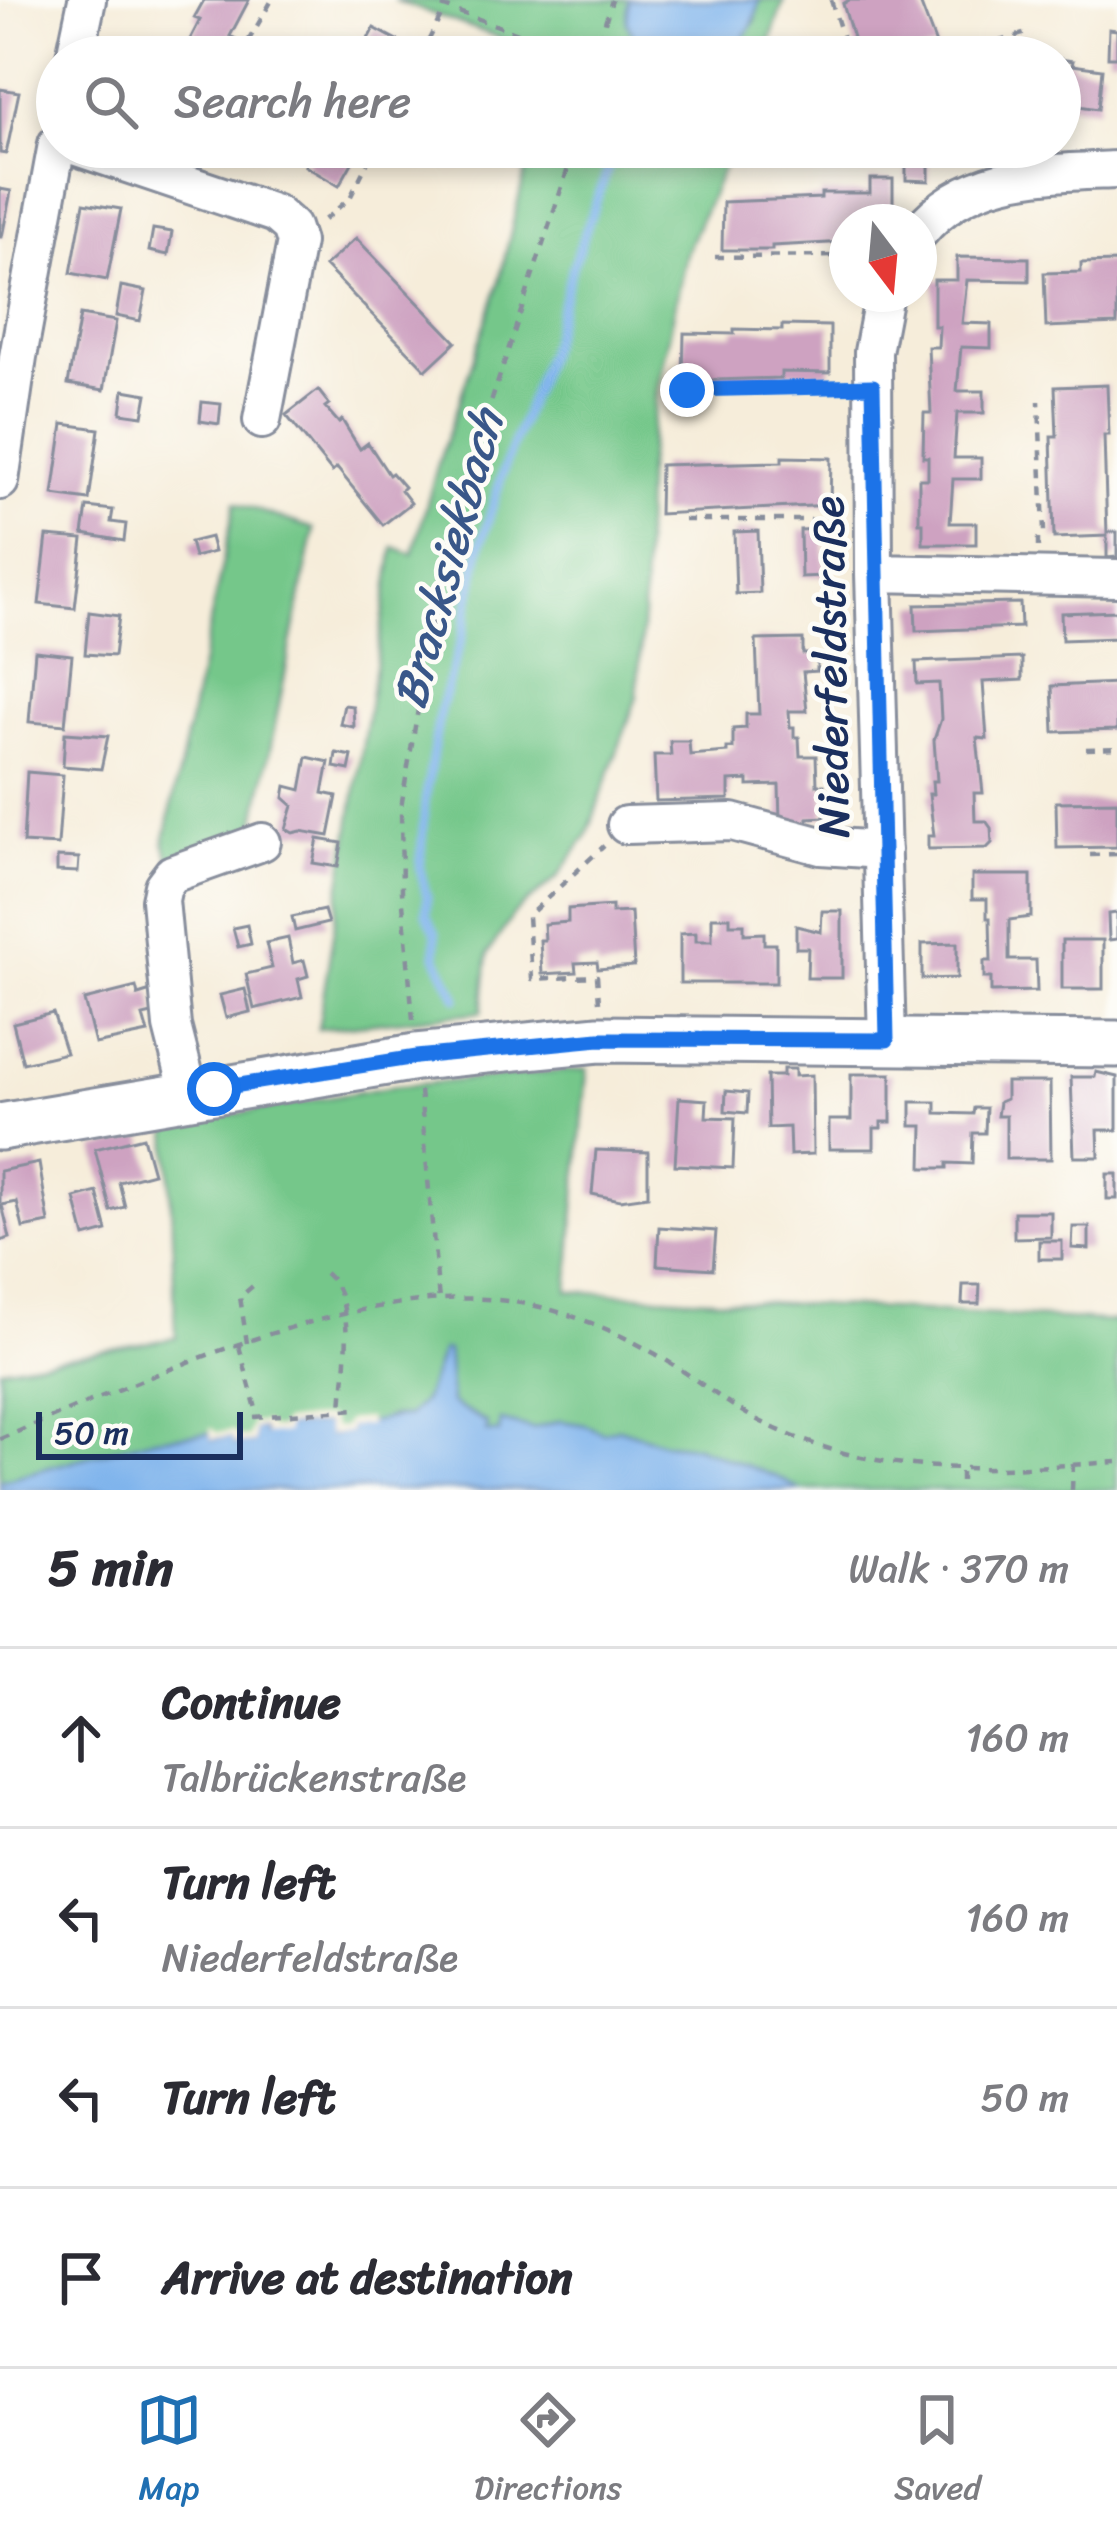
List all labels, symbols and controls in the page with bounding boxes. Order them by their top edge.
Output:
search box [36,36,1081,168]
text: Search here [174,62,411,142]
icon: search [78,69,144,135]
north arrow [829,204,937,312]
route end [660,363,714,417]
water label: Bracksiekbach [367,396,529,718]
street label: Niederfeldstraße [788,495,874,838]
route start [187,1062,241,1116]
text: 50 m [54,1404,129,1462]
scale bar [36,1406,243,1459]
text: 5 min [48,1523,173,1613]
text: Walk · 370 m [848,1534,1069,1603]
text: Continue [162,1663,341,1743]
text: 160 m [965,1703,1069,1772]
icon: ahead [48,1705,114,1771]
text: Talbrückenstraße [162,1743,466,1812]
text: Turn left [162,1843,335,1923]
text: 160 m [965,1883,1069,1952]
icon: left [48,1885,114,1951]
text: Niederfeldstraße [162,1923,458,1992]
text: Turn left [162,2058,335,2138]
text: 50 m [980,2063,1069,2132]
icon: left [48,2065,114,2131]
text: Arrive at destination [162,2238,572,2318]
icon: arrive [48,2245,114,2311]
tab: Map [136,2387,202,2517]
tab: Directions [474,2387,622,2517]
tab: Saved [894,2387,981,2517]

